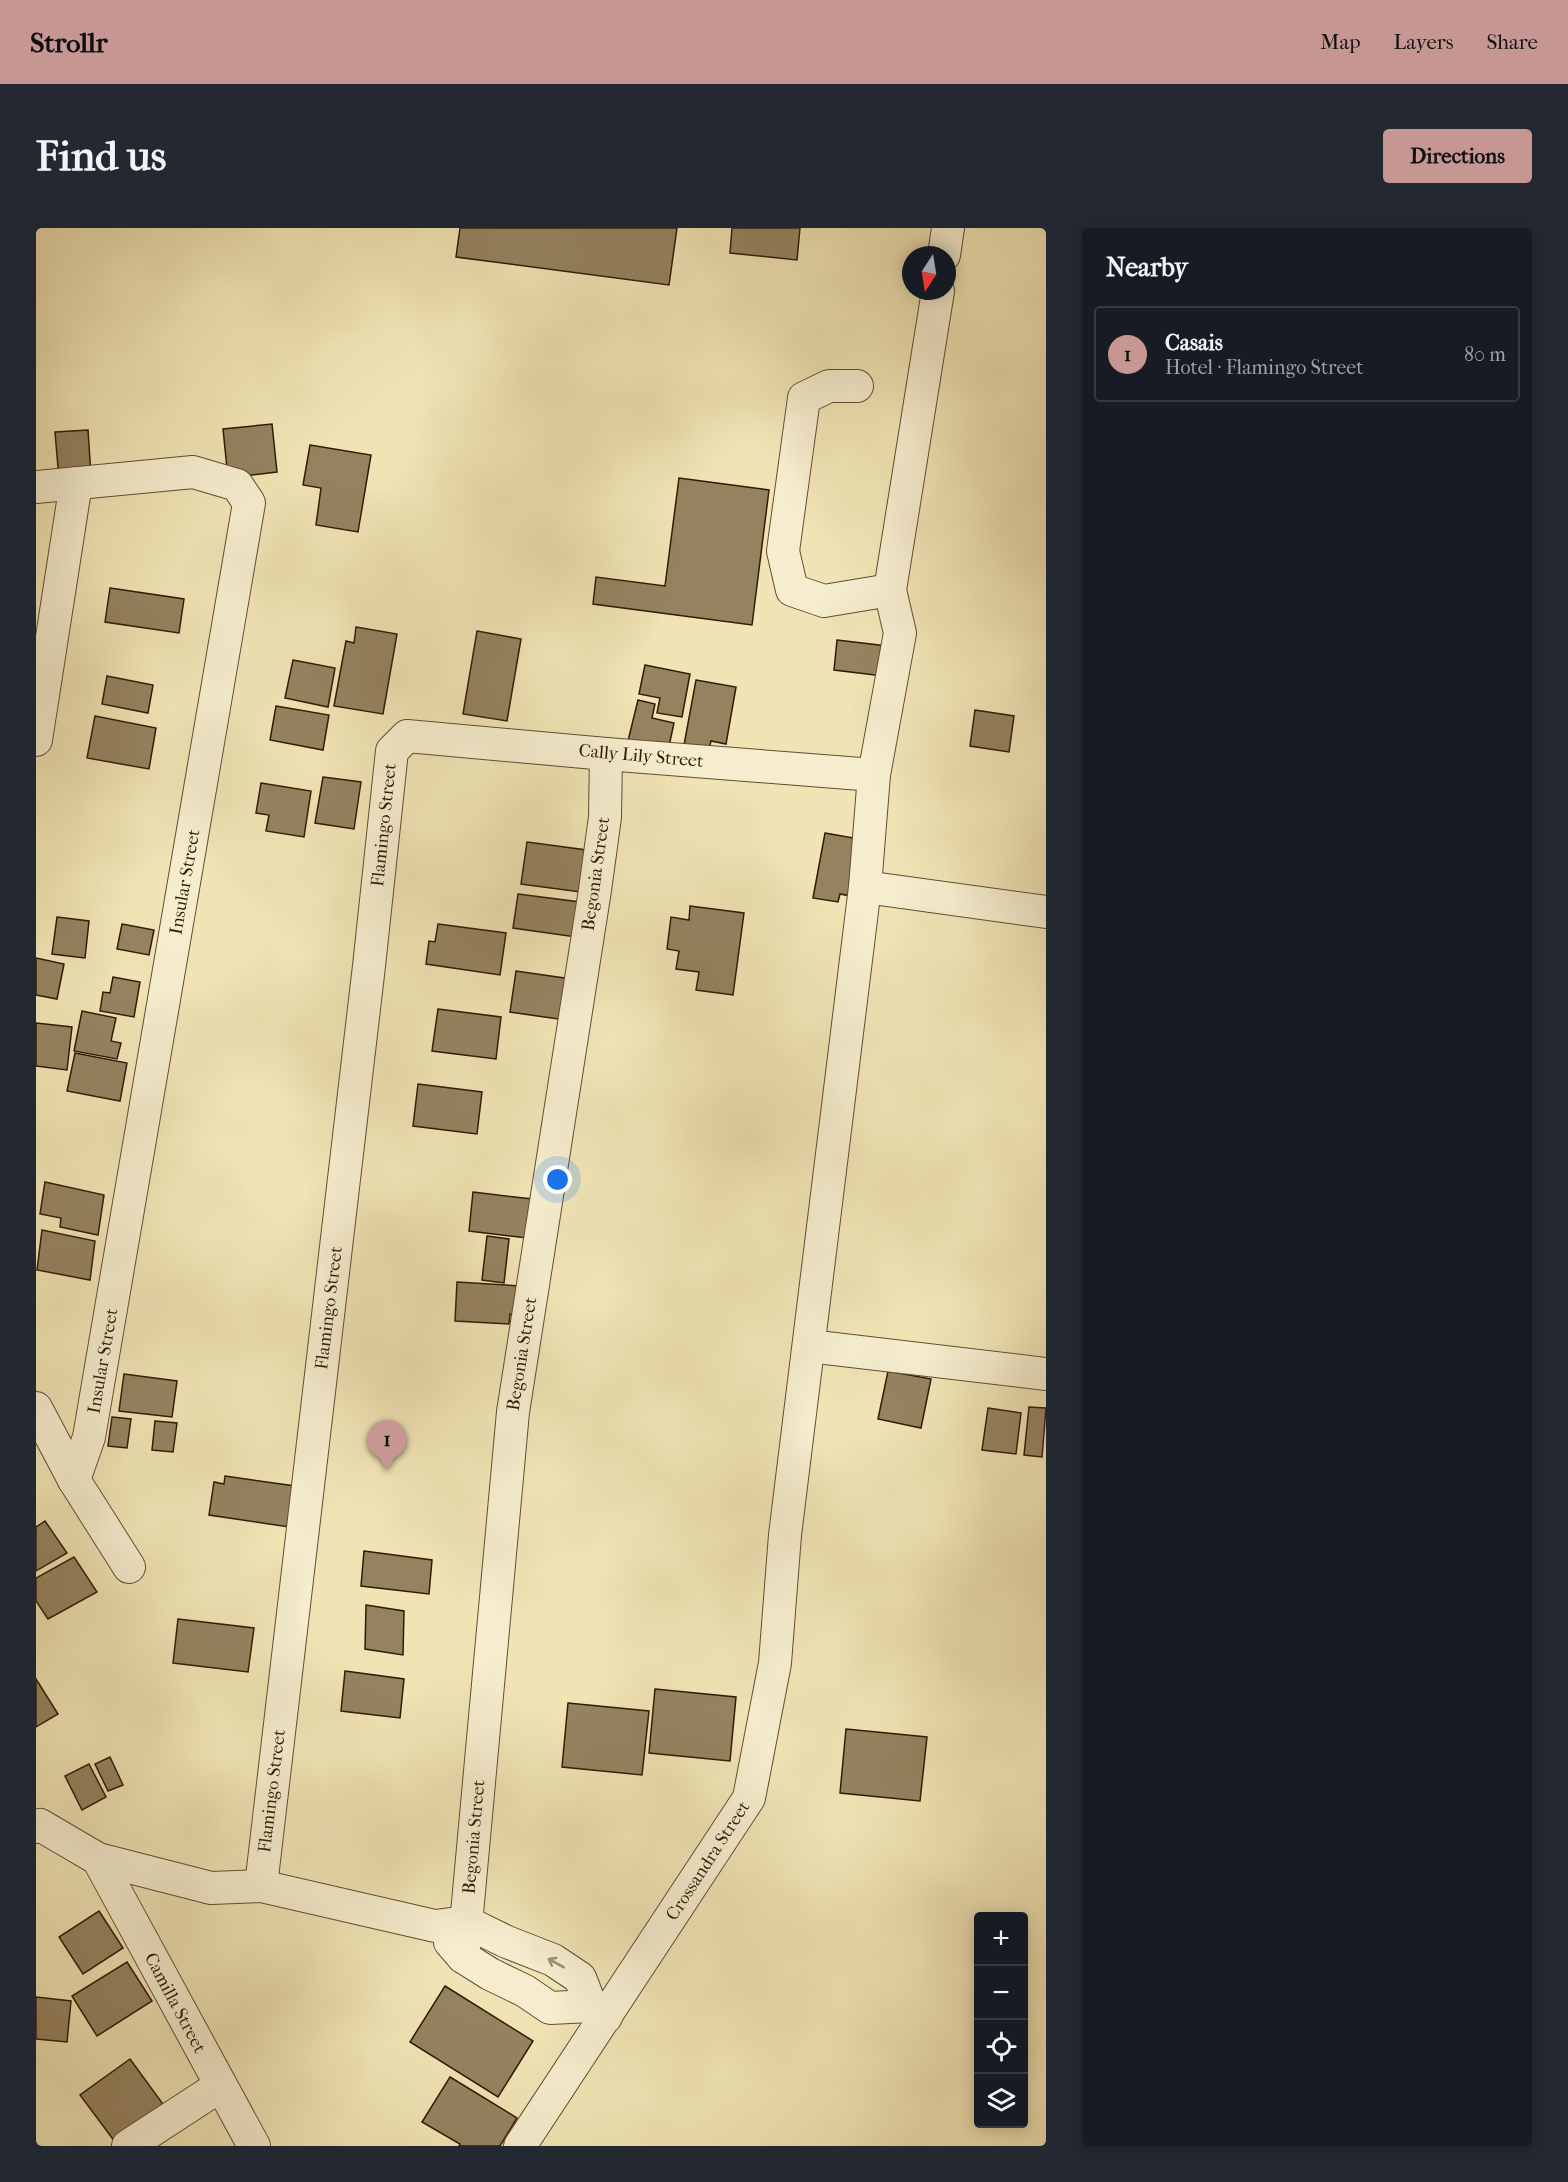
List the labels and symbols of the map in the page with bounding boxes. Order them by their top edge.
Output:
north arrow [902,246,956,300]
street label: Cally Lily Street [578,740,705,772]
street label: Flamingo Street [367,762,401,888]
street label: Begonia Street [578,815,614,932]
street label: Insular Street [165,827,205,936]
your location [543,1165,572,1194]
street label: Flamingo Street [311,1245,347,1371]
street label: Begonia Street [503,1295,541,1412]
street label: Insular Street [83,1306,123,1415]
pin: 1 [368,1420,406,1470]
street label: Flamingo Street [254,1728,290,1854]
street label: Begonia Street [459,1778,490,1895]
street label: Crossandra Street [662,1797,755,1925]
street label: Camilla Street [140,1949,210,2057]
one-way arrow [547,1957,565,1968]

